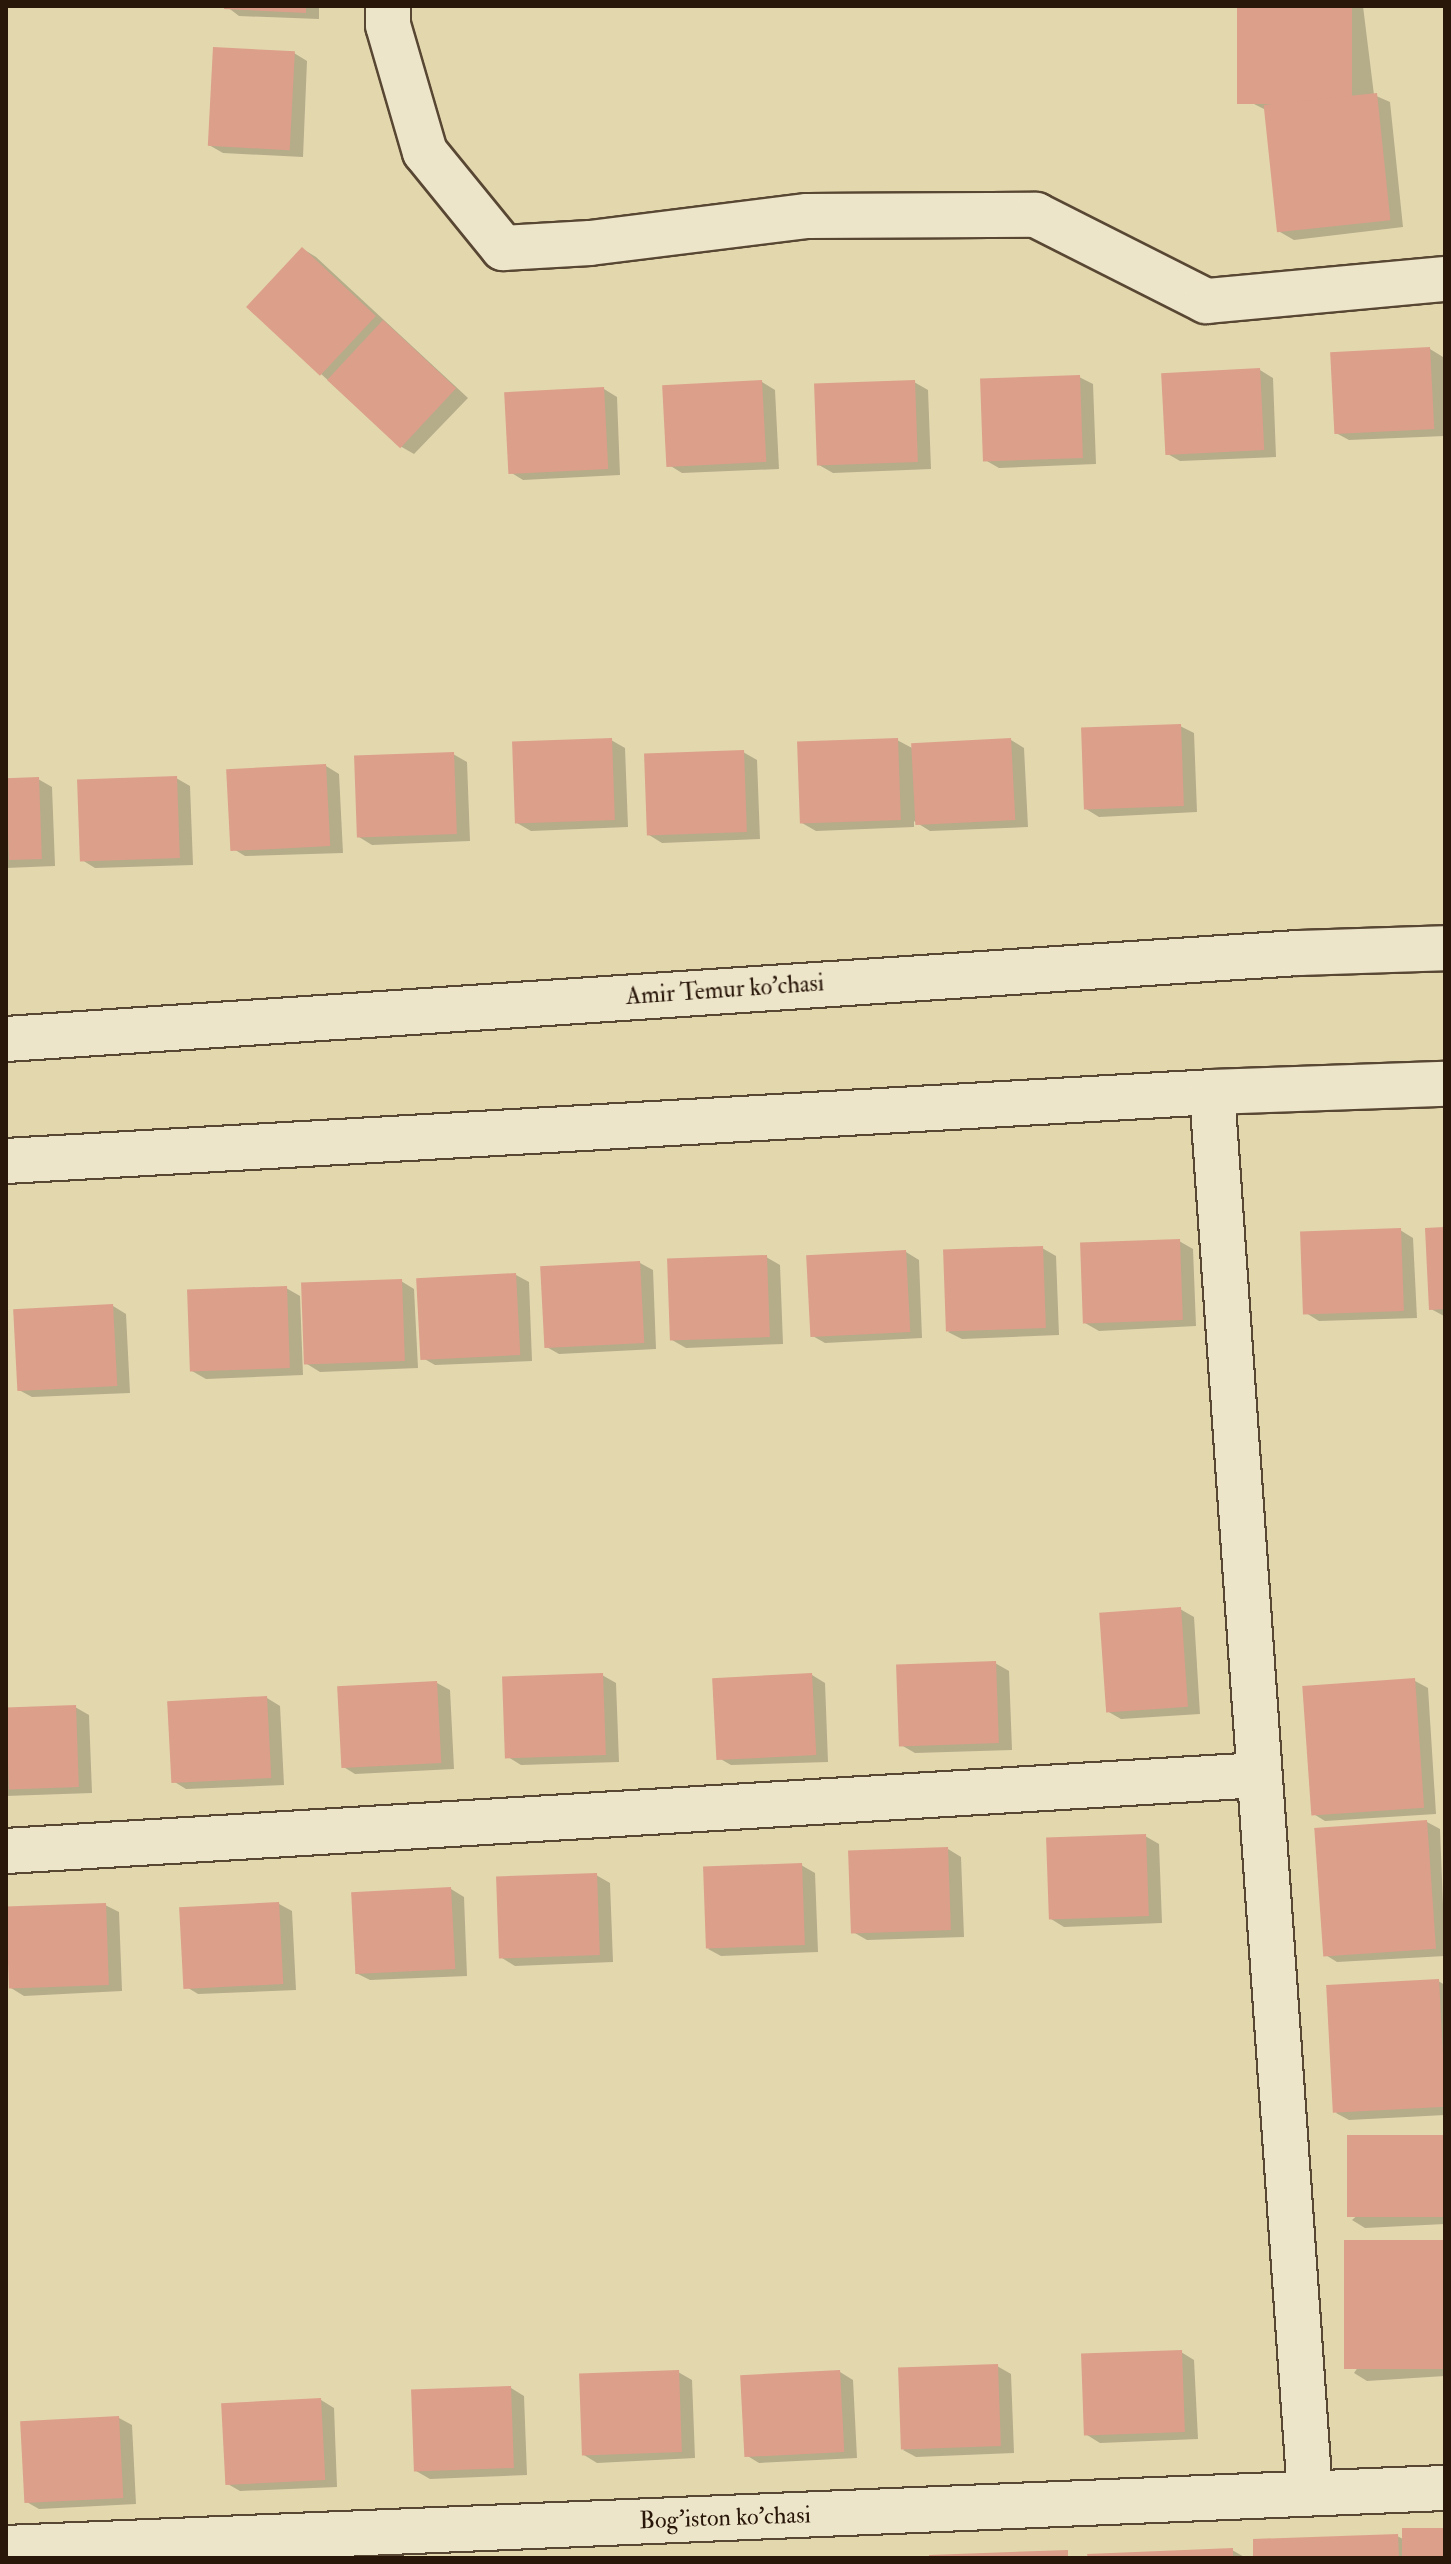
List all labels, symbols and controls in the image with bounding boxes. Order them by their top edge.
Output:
street label: Amir Temur ko'chasi [625,969,825,1011]
street label: Bog'iston ko'chasi [639,2501,811,2535]

